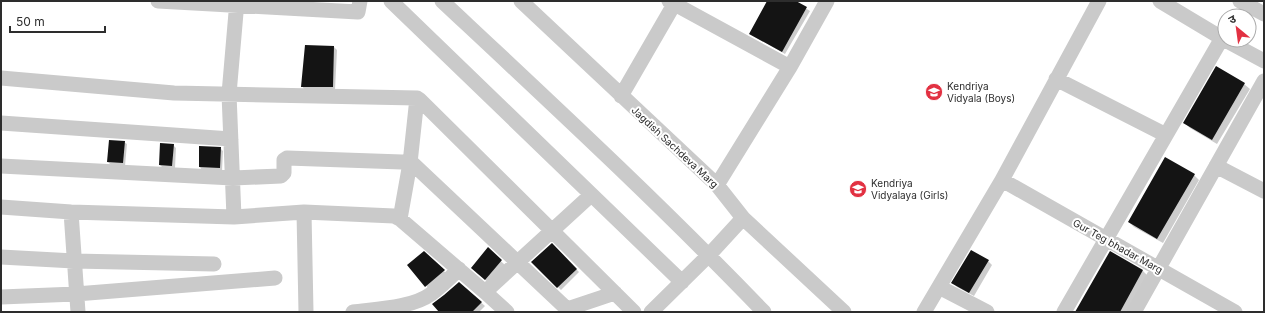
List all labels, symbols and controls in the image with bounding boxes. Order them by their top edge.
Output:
scale bar [10,8,105,34]
north arrow [1217,8,1257,48]
text: उ [1226,11,1239,27]
text: 50 m [16,14,45,29]
place label: Kendriya Vidyala (Boys) [947,80,1015,104]
school or university icon: Kendriya Vidyala (Boys) [924,82,944,102]
street label: Jagdish Sachdeva Marg [629,104,721,190]
place label: Kendriya Vidyalaya (Girls) [871,177,948,201]
school or university icon: Kendriya Vidyalaya (Girls) [848,179,868,199]
street label: Gur Teg bhadar Marg [1071,216,1165,276]

